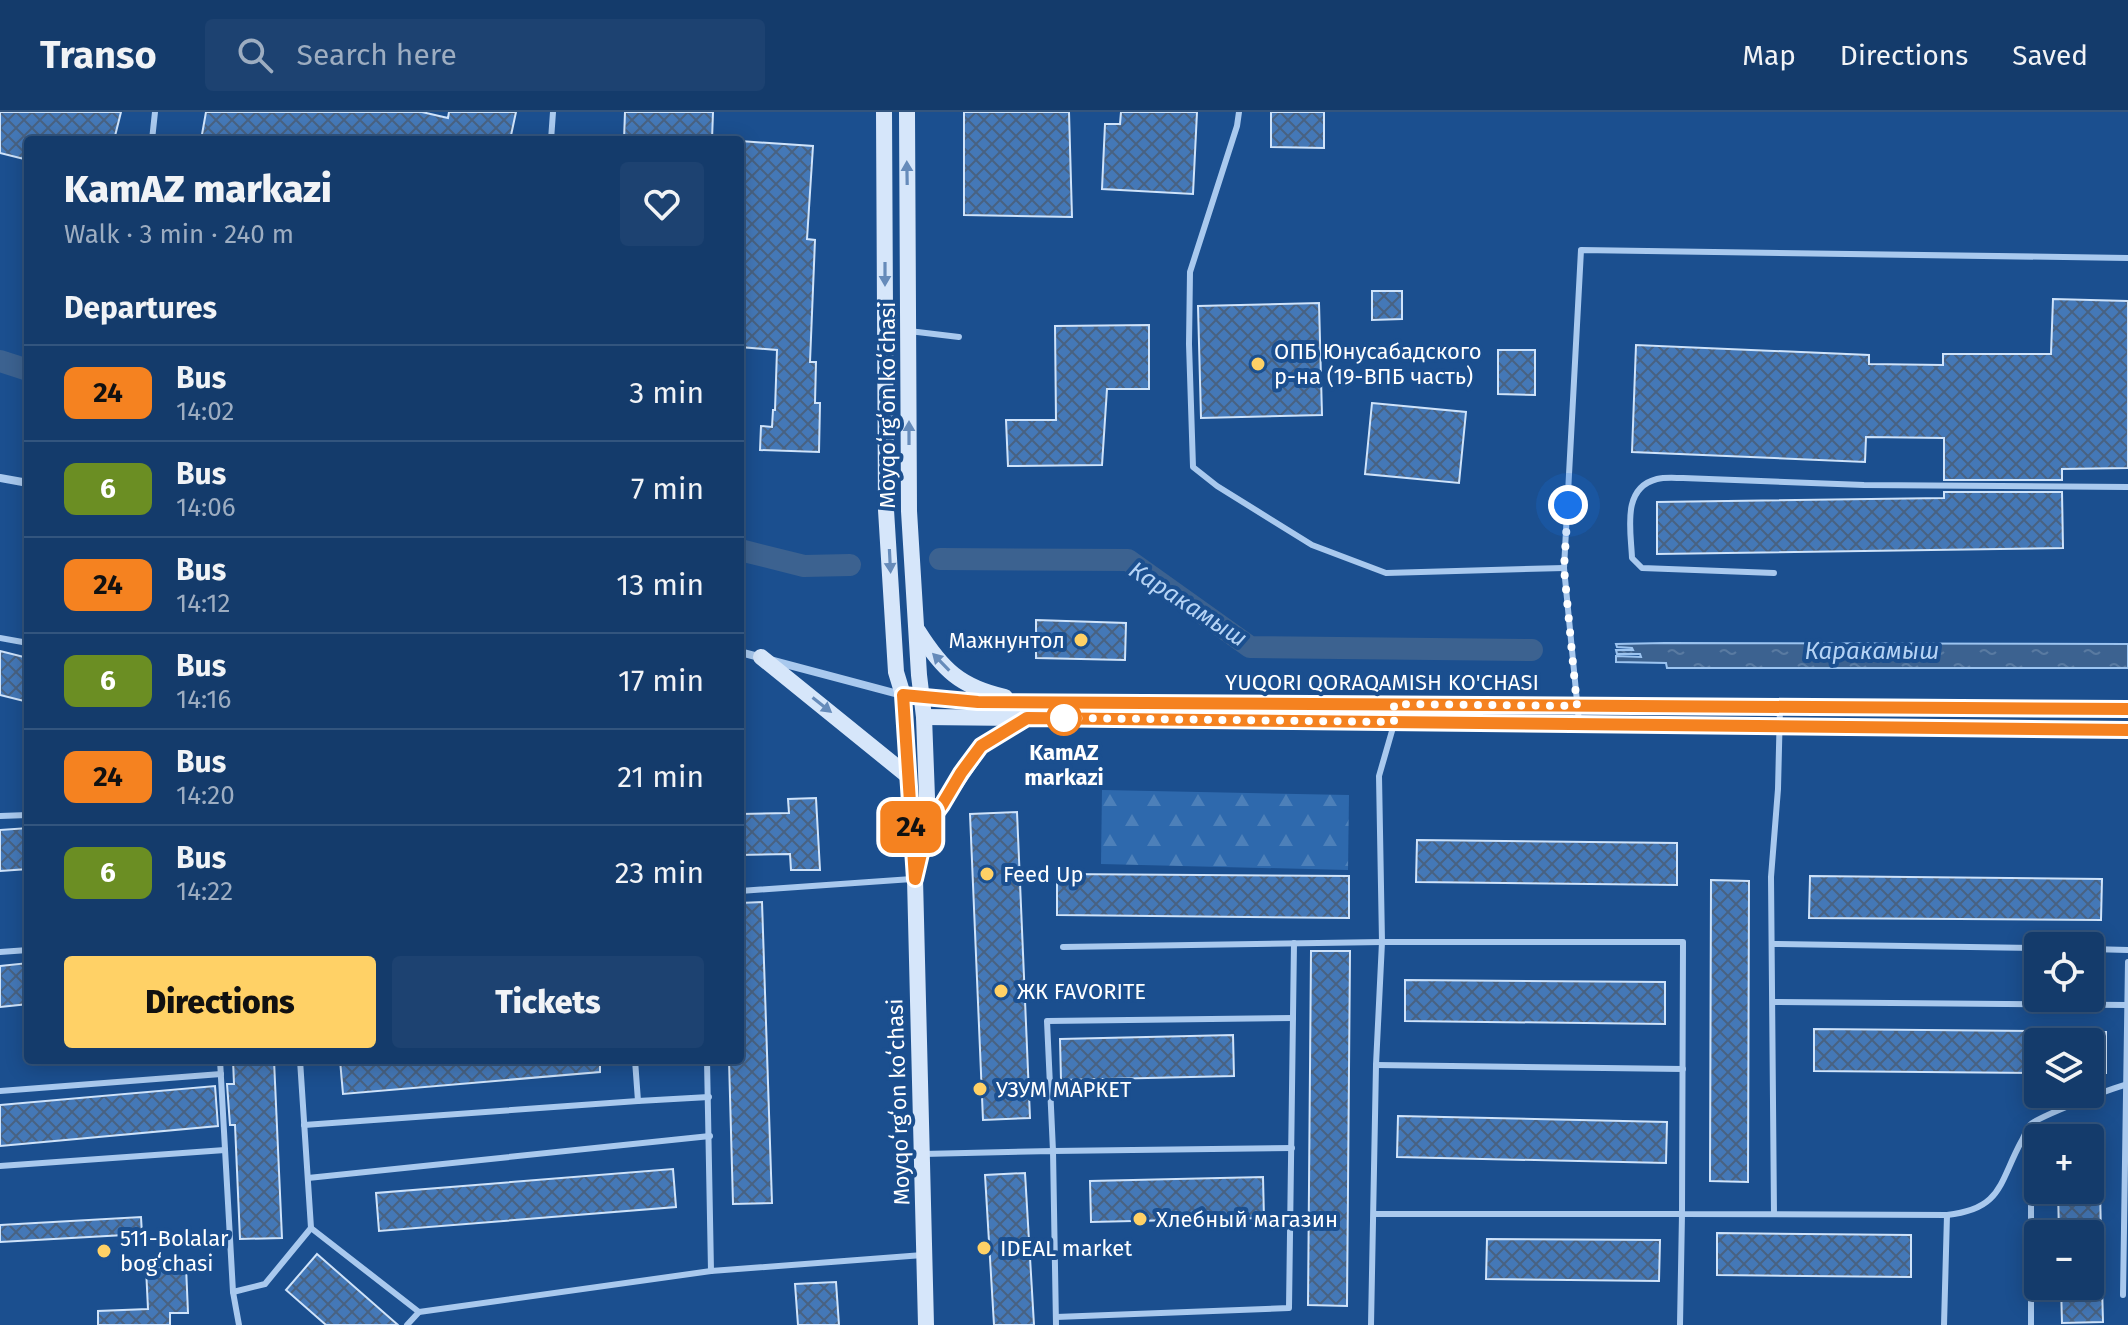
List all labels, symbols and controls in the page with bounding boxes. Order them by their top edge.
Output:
search box [205,19,765,91]
text: Transo [40,32,157,78]
icon: search [233,33,277,77]
text: Search here [297,37,457,73]
text: Map [1742,39,1796,72]
text: Directions [1840,39,1968,72]
text: Saved [2012,39,2088,72]
one-way arrow [901,160,913,185]
button: heart [620,162,704,246]
text: KamAZ markazi [64,166,332,212]
text: Walk · 3 min · 240 m [64,219,294,250]
one-way arrow [879,262,891,287]
text: Departures [64,290,217,326]
street label: Moyqoʻrgʻon koʻchasi [874,302,901,508]
place label: ОПБ Юнусабадского р-на (19-ВПБ часть) [1274,338,1482,390]
marker: ОПБ Юнусабадского р-на (19-ВПБ часть) [1249,355,1267,373]
text: Bus [176,360,226,396]
text: 3 min [629,375,704,411]
text: 24 [93,376,123,409]
text: 14:02 [176,396,234,427]
one-way arrow [903,420,915,445]
text: Bus [176,456,226,492]
text: 7 min [631,471,704,507]
text: 6 [100,472,116,505]
your location [1548,485,1588,525]
text: 14:06 [176,492,236,523]
one-way arrow [884,549,897,574]
text: Bus [176,552,226,588]
water label: Каракамыш [1124,555,1252,653]
text: 13 min [616,567,704,603]
text: 24 [93,568,123,601]
text: 14:12 [176,588,230,619]
place label: Мажнунтол [949,627,1065,654]
marker: Мажнунтол [1072,631,1090,649]
water label: Каракамыш [1805,637,1939,665]
text: Bus [176,648,226,684]
one-way arrow [933,653,951,672]
text: 17 min [618,663,704,699]
text: 6 [100,664,116,697]
street label: YUQORI QORAQAMISH KO'CHASI [1225,669,1539,696]
text: 14:16 [176,684,231,715]
one-way arrow [812,696,832,713]
marker: KamAZ markazi [1047,701,1081,735]
place label: KamAZ markazi [1024,739,1104,791]
text: Bus [176,744,226,780]
text: 21 min [617,759,704,795]
text: 24 [93,760,123,793]
text: 14:20 [176,780,235,811]
line badge: 24 [875,801,947,853]
text: 24 [896,810,926,843]
text: Bus [176,840,226,876]
text: 23 min [615,855,704,891]
text: 6 [100,856,116,889]
place label: Feed Up [1003,861,1084,888]
marker: Feed Up [978,865,996,883]
text: 14:22 [176,876,233,907]
map controls [2024,932,2104,1300]
button: locate [2024,932,2104,1012]
button: Directions [64,956,376,1048]
button: Tickets [392,956,704,1048]
place label: ЖК FAVORITE [1017,978,1146,1005]
marker: ЖК FAVORITE [992,982,1010,1000]
street label: Moyqoʻrgʻon koʻchasi [881,998,916,1206]
button: layers [2024,1028,2104,1108]
place label: УЗУМ МАРКЕТ [996,1076,1132,1103]
marker: УЗУМ МАРКЕТ [971,1080,989,1098]
button: + [2024,1124,2104,1204]
place label: Хлебный магазин [1156,1206,1338,1233]
marker: Хлебный магазин [1131,1210,1149,1228]
button: − [2024,1220,2104,1300]
place label: 511-Bolalar bogʻchasi [120,1225,229,1277]
place label: IDEAL market [1000,1235,1132,1262]
marker: IDEAL market [975,1239,993,1257]
marker: 511-Bolalar bogʻchasi [95,1242,113,1260]

